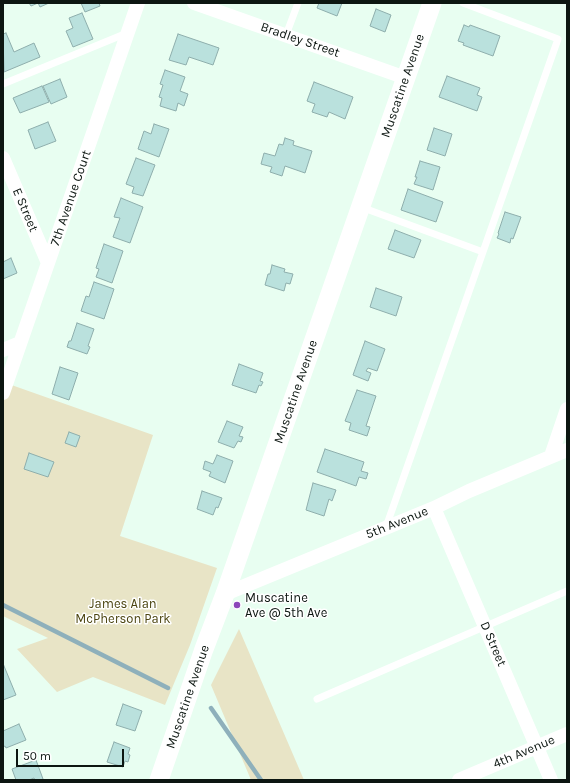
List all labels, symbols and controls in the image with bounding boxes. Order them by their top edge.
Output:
street label: Bradley Street [258,19,342,61]
street label: Muscatine Avenue [378,32,428,140]
street label: 7th Avenue Court [47,148,95,248]
street label: E Street [9,186,41,234]
street label: Muscatine Avenue [271,338,321,446]
street label: 5th Avenue [364,503,430,543]
place label: Muscatine Ave @ 5th Ave [245,590,327,621]
park label: James Alan McPherson Park [75,596,171,627]
marker: Muscatine Ave @ 5th Ave [232,600,242,610]
street label: D Street [477,619,509,669]
street label: Muscatine Avenue [163,643,213,751]
street label: 4th Avenue [491,732,557,772]
scale bar [18,741,126,767]
text: 50 m [23,749,51,763]

